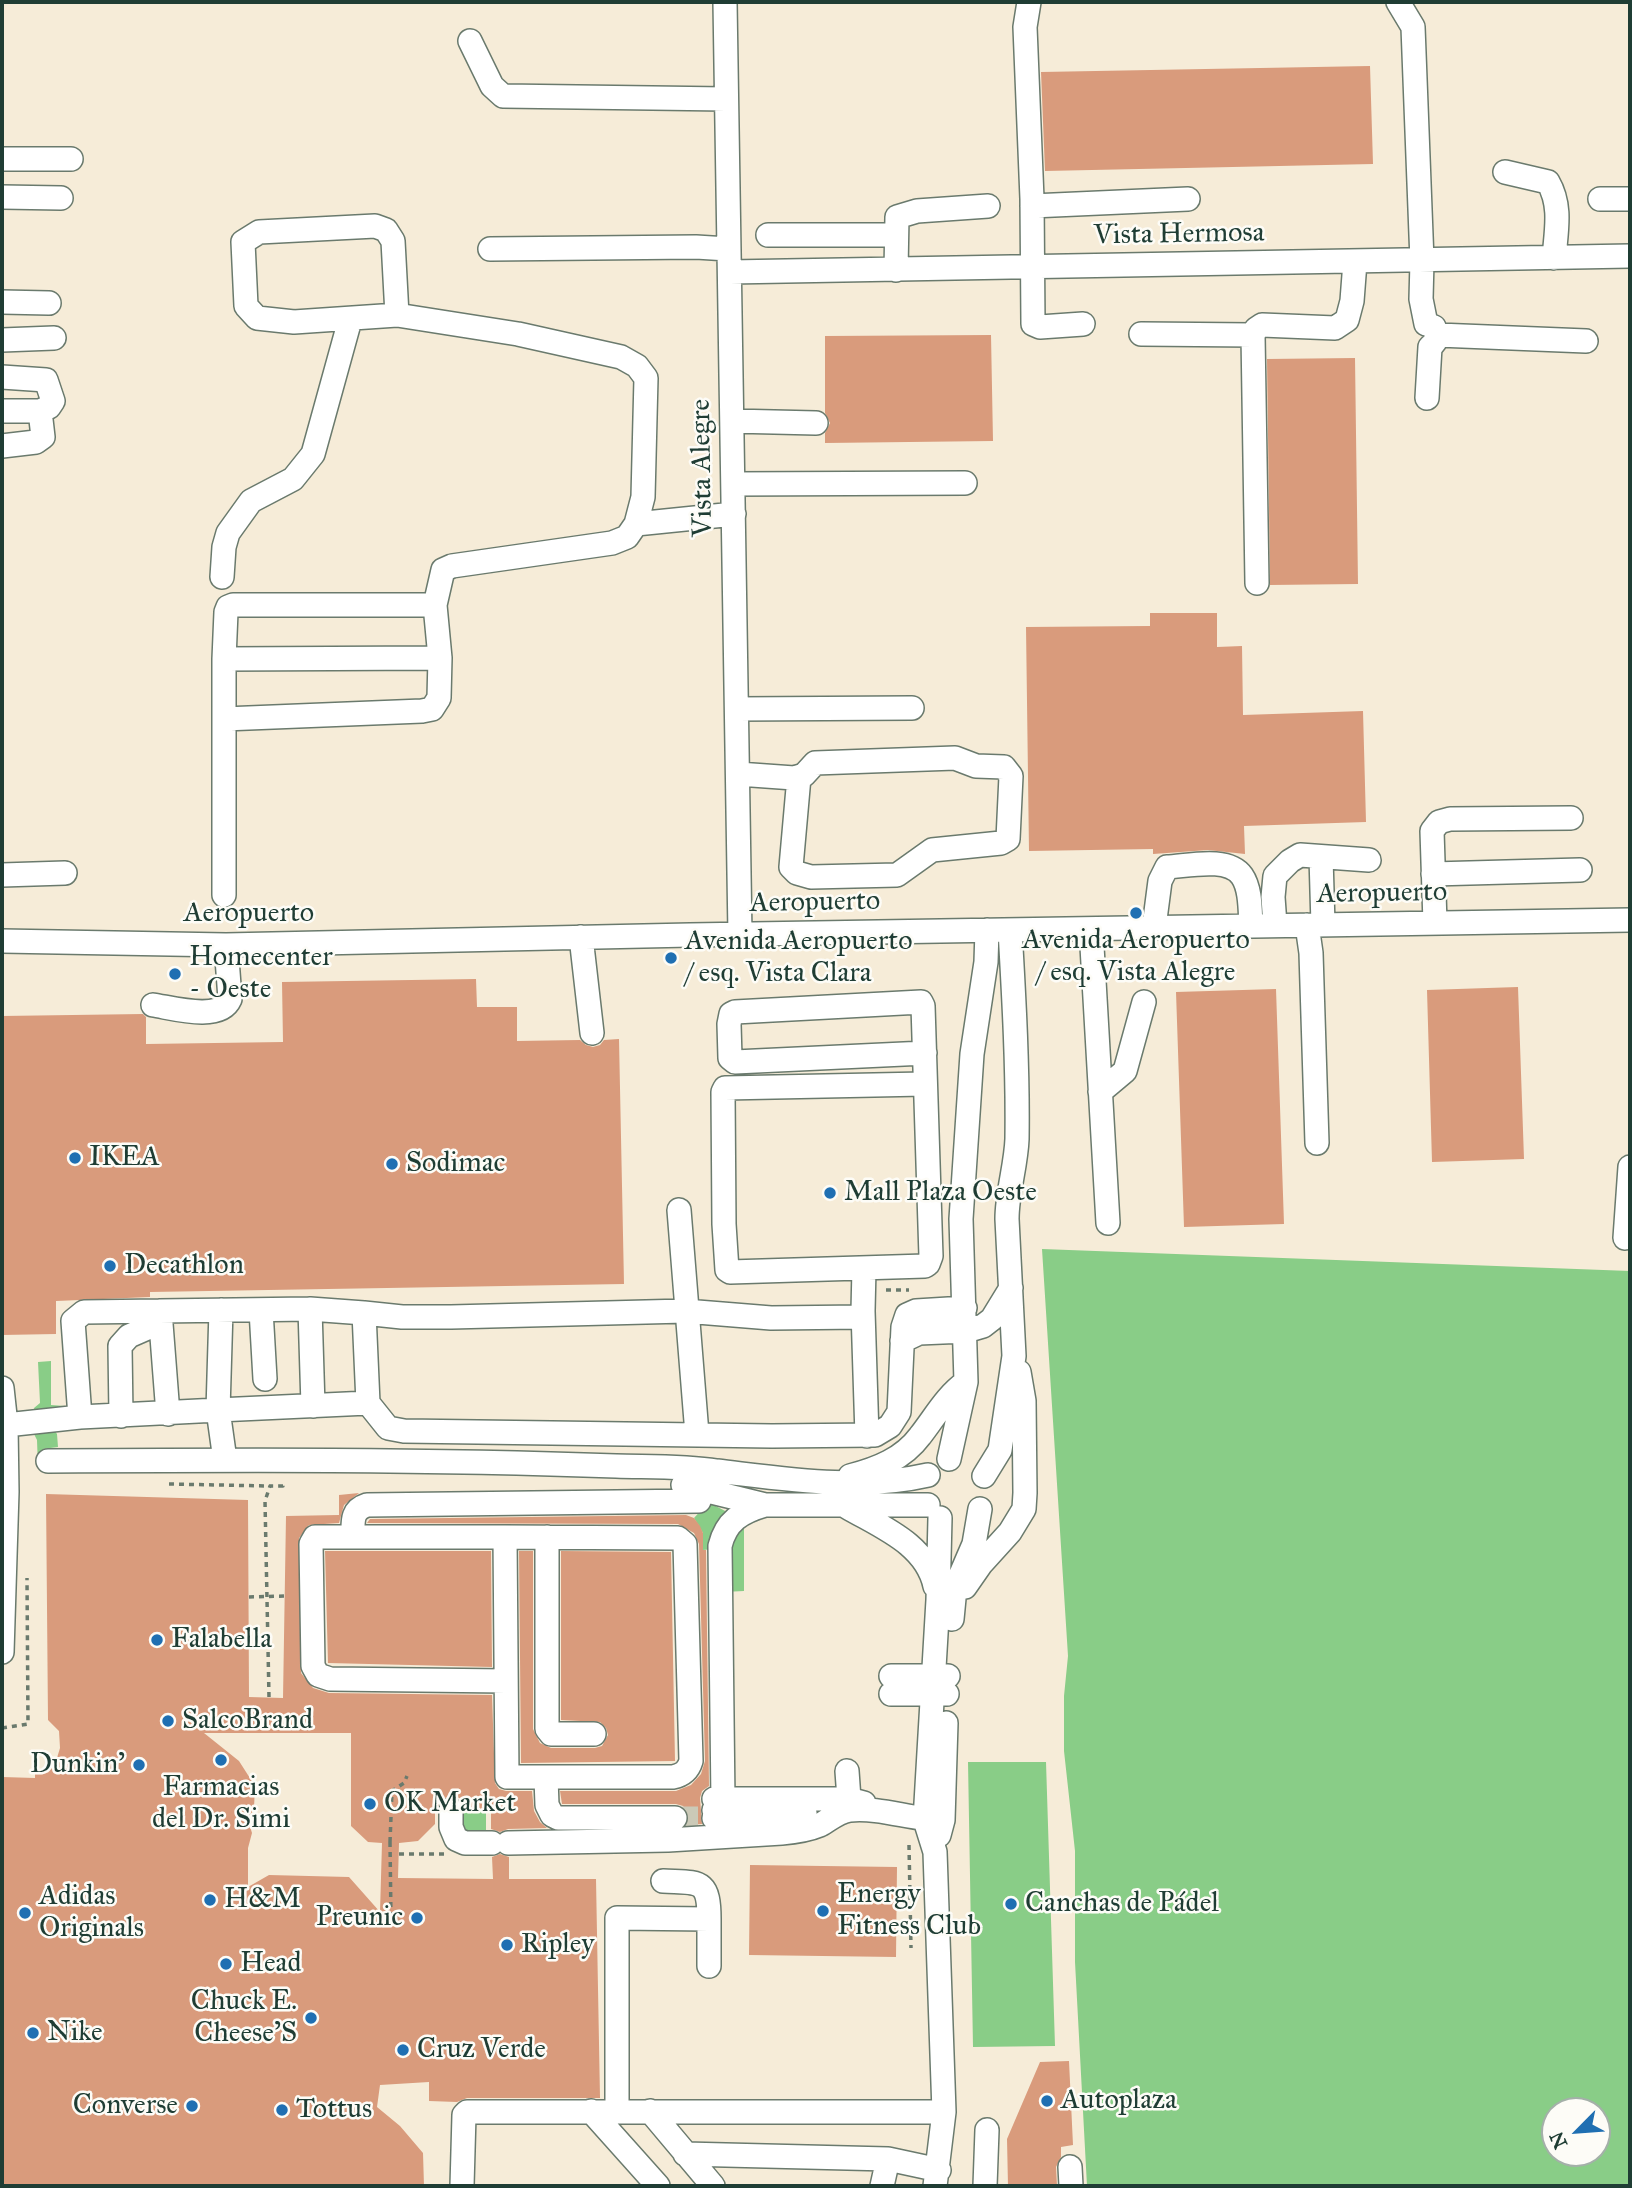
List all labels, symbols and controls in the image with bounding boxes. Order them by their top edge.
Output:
street label: Vista Hermosa [1093,217,1265,253]
street label: Vista Alegre [685,399,721,537]
street label: Aeropuerto [1317,876,1447,912]
street label: Aeropuerto [750,885,880,921]
street label: Aeropuerto [184,897,314,931]
marker: Avenida Aeropuerto / esq. Vista Alegre [1128,905,1144,921]
place label: Avenida Aeropuerto / esq. Vista Alegre [1022,924,1250,990]
place label: Avenida Aeropuerto / esq. Vista Clara [685,925,912,991]
place label: Homecenter - Oeste [189,941,333,1007]
marker: Avenida Aeropuerto / esq. Vista Clara [663,950,679,966]
marker: Homecenter - Oeste [167,966,183,982]
place label: IKEA [89,1141,160,1175]
place label: Sodimac [406,1147,505,1181]
marker: IKEA [67,1150,83,1166]
marker: Sodimac [384,1156,400,1172]
place label: Mall Plaza Oeste [844,1176,1037,1210]
marker: Mall Plaza Oeste [822,1185,838,1201]
place label: Decathlon [124,1249,244,1283]
marker: Decathlon [102,1258,118,1274]
place label: Falabella [171,1623,272,1657]
marker: Falabella [149,1632,165,1648]
place label: SalcoBrand [182,1704,313,1738]
marker: SalcoBrand [160,1713,176,1729]
place label: Dunkin' [30,1748,125,1782]
marker: Farmacias del Dr. Simi [213,1752,229,1768]
marker: Dunkin' [131,1757,147,1773]
place label: Farmacias del Dr. Simi [152,1771,290,1837]
place label: OK Market [384,1787,516,1821]
marker: OK Market [362,1796,378,1812]
place label: Energy Fitness Club [837,1878,981,1944]
place label: Adidas Originals [39,1880,144,1946]
place label: H&M [224,1883,301,1917]
place label: Canchas de Pádel [1025,1887,1219,1921]
marker: H&M [202,1892,218,1908]
marker: Canchas de Pádel [1003,1896,1019,1912]
place label: Preunic [316,1901,403,1935]
marker: Energy Fitness Club [815,1903,831,1919]
marker: Adidas Originals [17,1905,33,1921]
marker: Preunic [409,1910,425,1926]
place label: Ripley [521,1928,594,1962]
marker: Ripley [499,1937,515,1953]
place label: Head [240,1947,301,1981]
marker: Head [218,1956,234,1972]
place label: Chuck E. Cheese'S [191,1985,297,2051]
marker: Chuck E. Cheese'S [303,2010,319,2026]
place label: Nike [47,2016,103,2050]
marker: Nike [25,2025,41,2041]
place label: Cruz Verde [417,2033,546,2067]
marker: Cruz Verde [395,2042,411,2058]
place label: Autoplaza [1061,2084,1177,2118]
place label: Converse [73,2089,178,2123]
place label: Tottus [296,2093,372,2127]
marker: Autoplaza [1039,2093,1055,2109]
north arrow [1541,2097,1611,2167]
marker: Converse [184,2098,200,2114]
marker: Tottus [274,2102,290,2118]
text: N [1544,2128,1572,2152]

